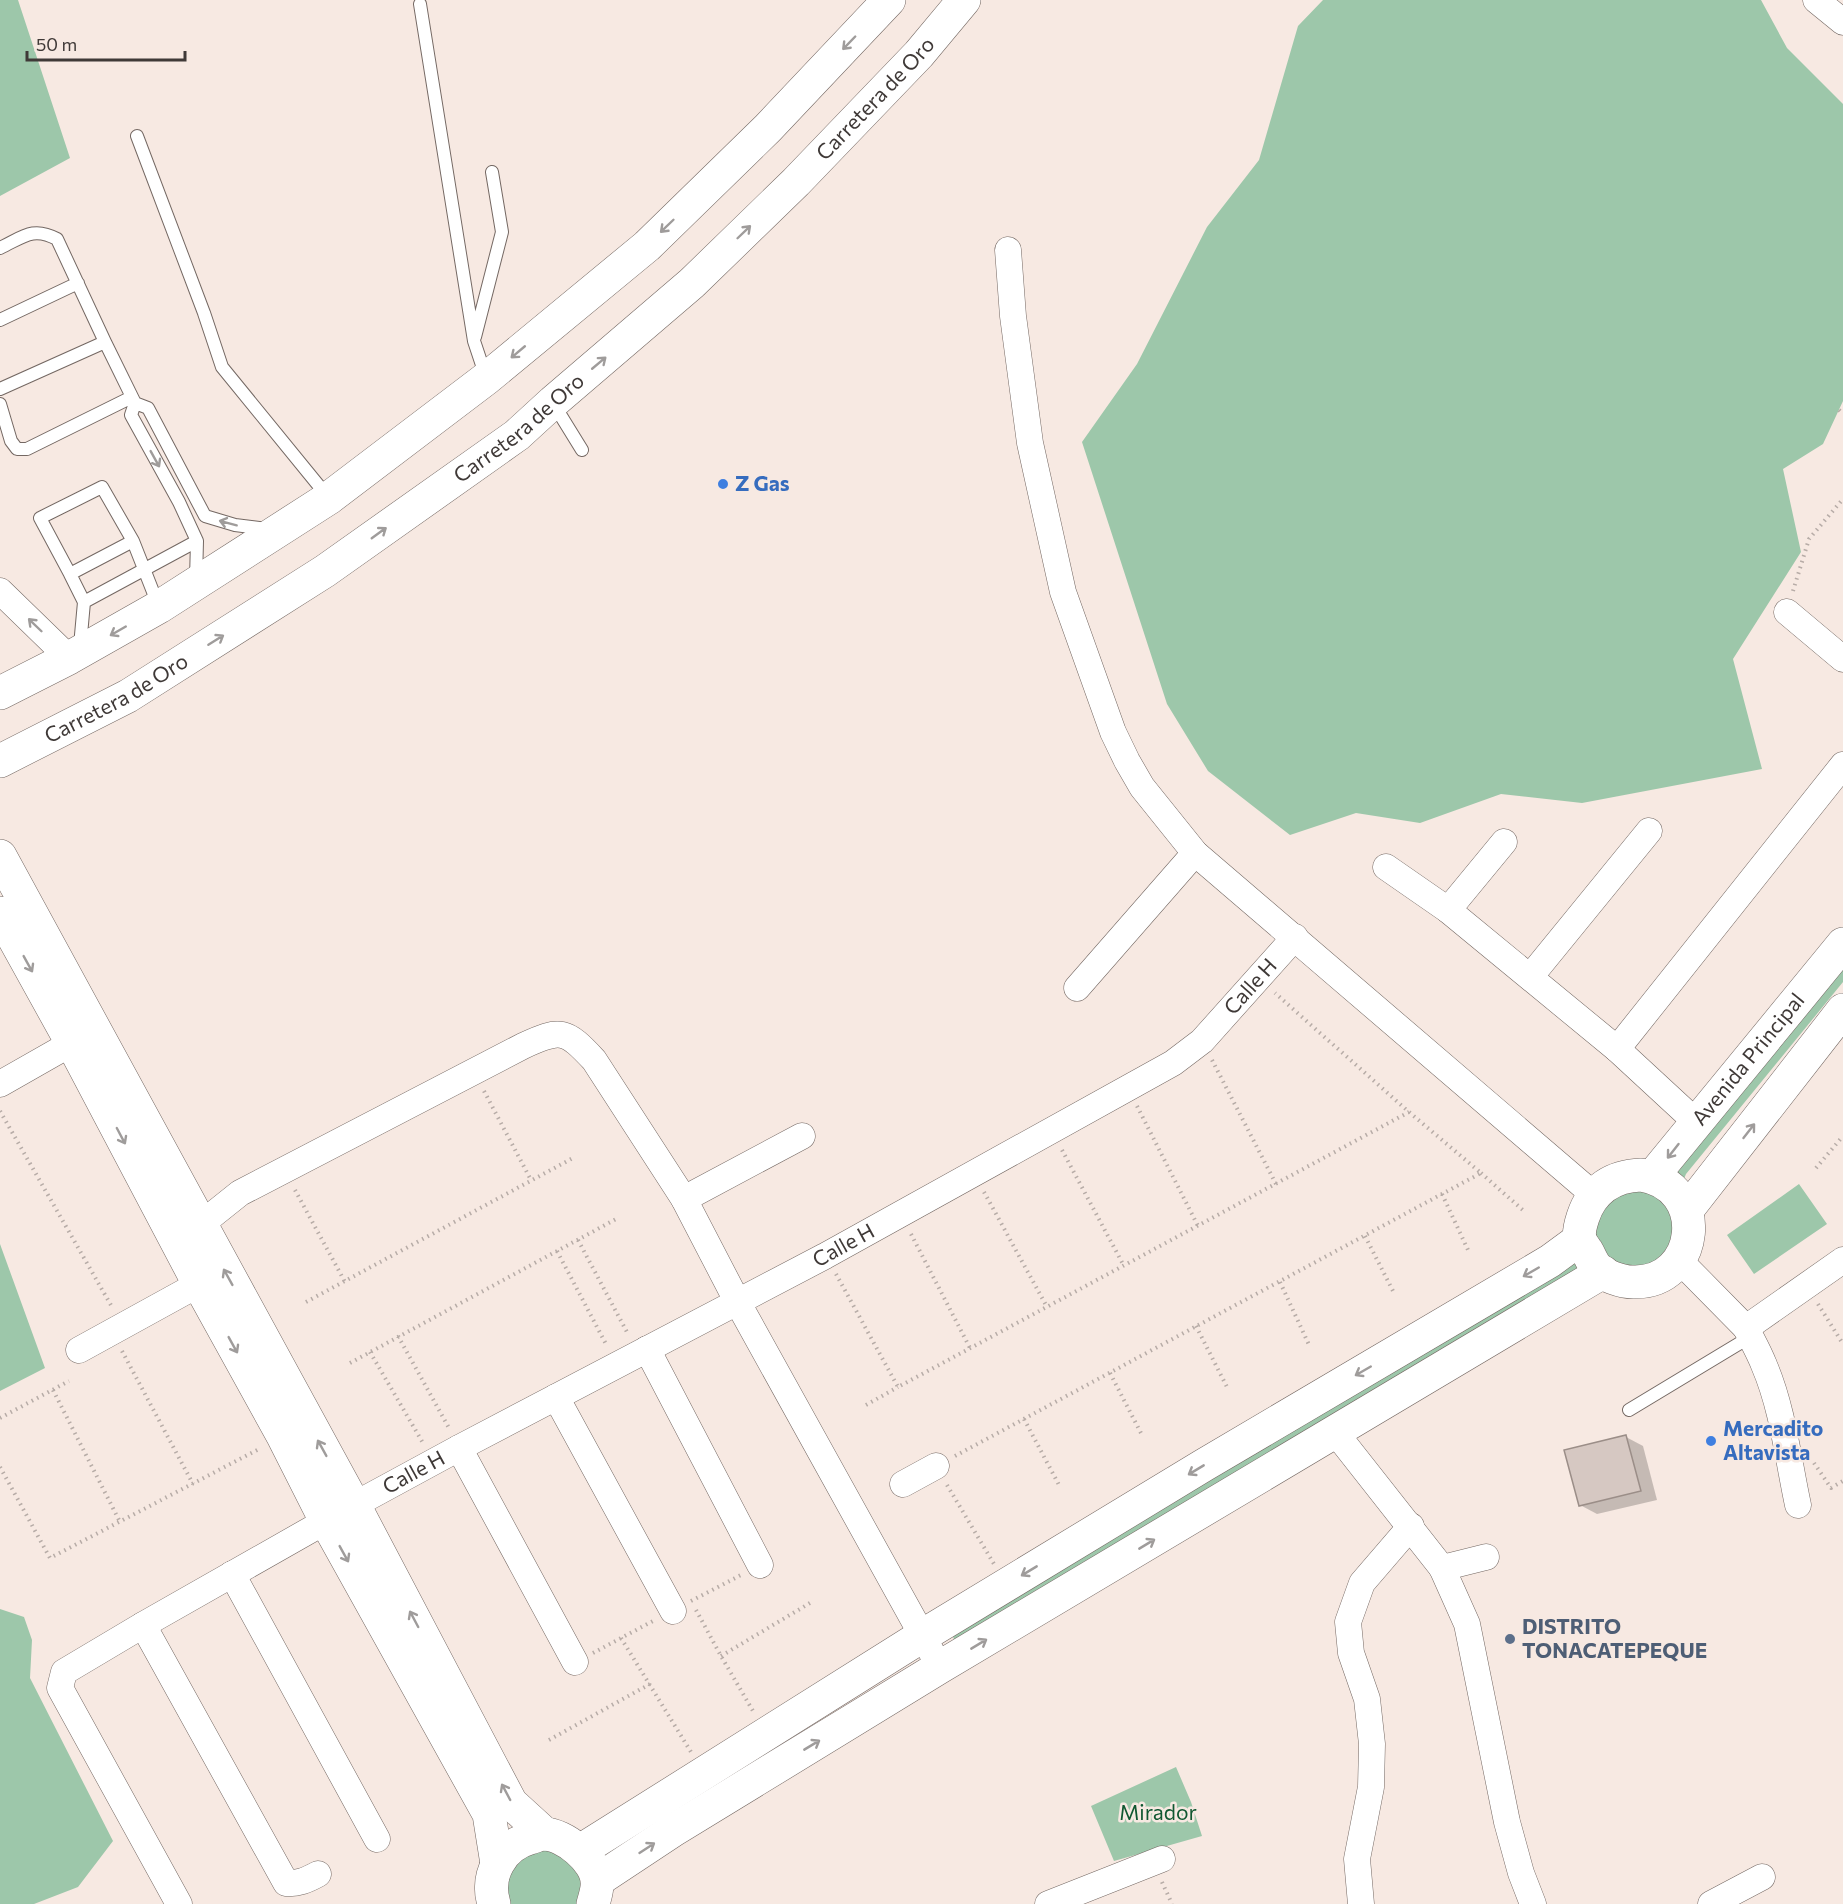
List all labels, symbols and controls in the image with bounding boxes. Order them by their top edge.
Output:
scale bar [27,24,184,62]
street label: Carretera de Oro [810,31,939,165]
text: 50 m [36,33,77,55]
one-way arrow [842,35,856,50]
one-way arrow [660,219,675,233]
one-way arrow [736,225,751,240]
one-way arrow [511,345,527,358]
one-way arrow [591,356,606,370]
street label: Carretera de Oro [448,367,588,487]
one-way arrow [150,449,161,467]
place label: Z Gas [735,470,790,495]
marker: Z Gas [716,477,730,491]
one-way arrow [219,516,238,528]
one-way arrow [370,527,386,539]
one-way arrow [27,617,42,632]
one-way arrow [109,626,127,637]
one-way arrow [207,634,224,646]
street label: Carretera de Oro [40,647,192,747]
street label: Calle H [1218,952,1281,1019]
one-way arrow [22,955,34,972]
street label: Avenida Principal [1686,987,1809,1130]
one-way arrow [1742,1123,1755,1139]
one-way arrow [115,1127,127,1144]
one-way arrow [1666,1143,1679,1159]
street label: Calle H [808,1217,878,1271]
one-way arrow [1523,1266,1540,1278]
one-way arrow [222,1268,233,1286]
one-way arrow [227,1336,239,1353]
one-way arrow [1355,1365,1372,1377]
place label: Mercadito Altavista [1723,1415,1823,1464]
marker: Mercadito Altavista [1704,1434,1718,1448]
one-way arrow [316,1439,327,1457]
street label: Calle H [378,1444,448,1498]
one-way arrow [1188,1465,1205,1477]
one-way arrow [1138,1538,1155,1550]
one-way arrow [338,1545,350,1562]
one-way arrow [1021,1565,1038,1577]
one-way arrow [408,1611,419,1629]
place label: DISTRITO TONACATEPEQUE [1522,1613,1707,1662]
marker: DISTRITO TONACATEPEQUE [1503,1632,1517,1646]
one-way arrow [970,1638,987,1650]
one-way arrow [804,1739,821,1752]
one-way arrow [499,1783,511,1801]
park label: Mirador [1119,1799,1197,1824]
one-way arrow [638,1842,654,1854]

